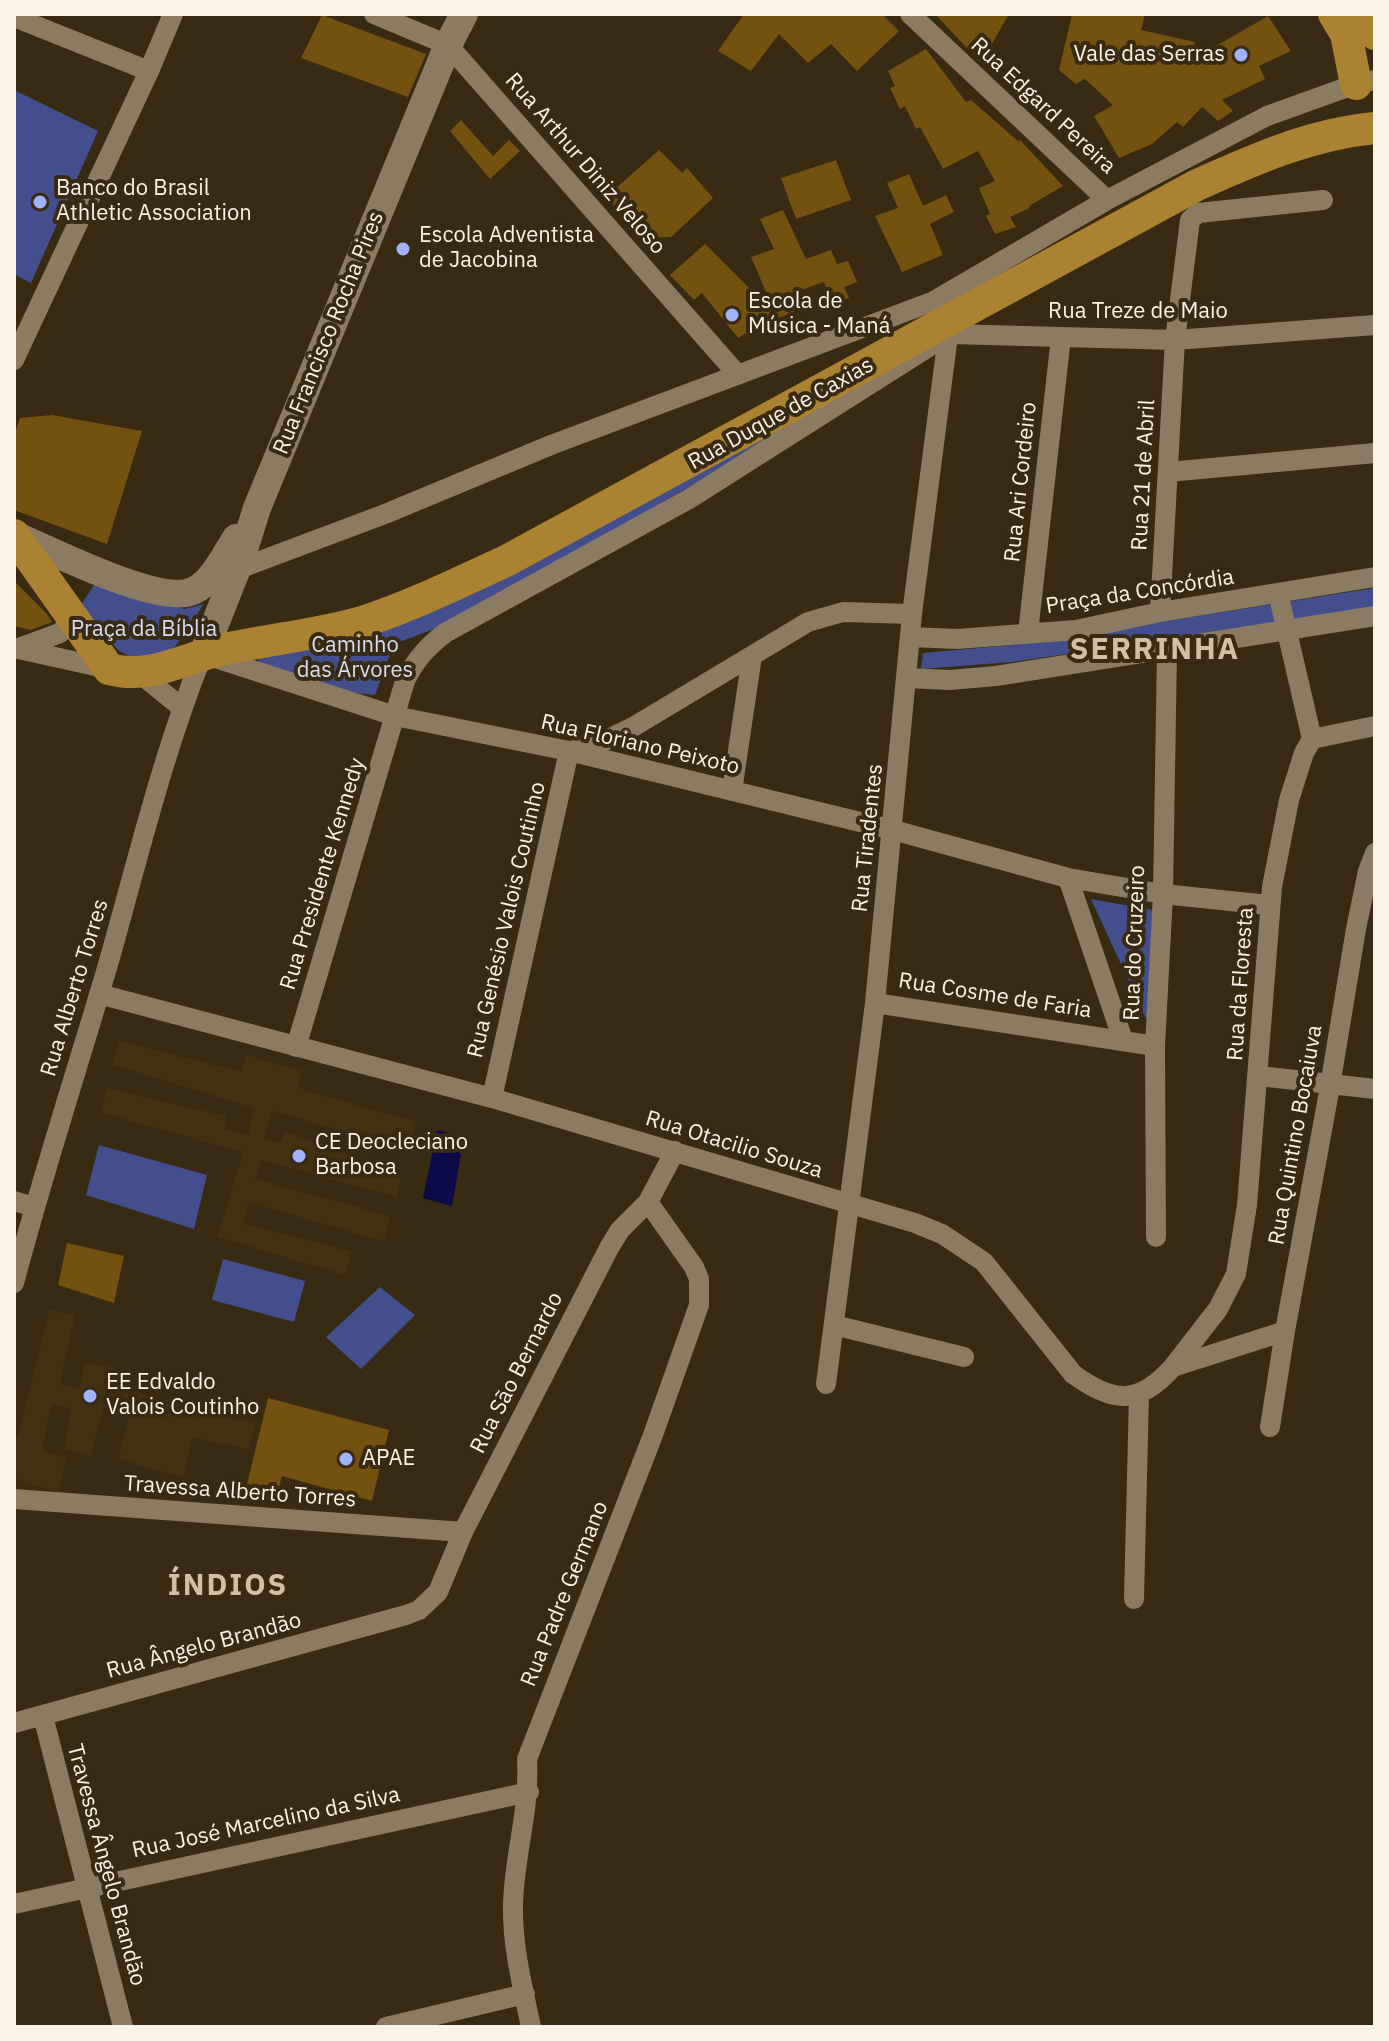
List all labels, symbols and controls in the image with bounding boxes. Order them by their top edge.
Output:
street label: Rua Edgard Pereira [965,32,1121,180]
place label: Vale das Serras [1073,42,1225,68]
marker: Vale das Serras [1232,46,1250,64]
street label: Rua Arthur Diniz Veloso [499,68,671,260]
place label: Banco do Brasil Athletic Association [56,176,252,228]
marker: Banco do Brasil Athletic Association [31,193,49,211]
street label: Rua Francisco Rocha Pires [268,208,390,458]
place label: Escola Adventista de Jacobina [419,223,594,274]
marker: Escola Adventista de Jacobina [394,240,412,258]
place label: Escola de Música - Maná [748,289,890,340]
street label: Rua Treze de Maio [1048,299,1228,325]
marker: Escola de Música - Maná [723,306,741,324]
street label: Rua Duque de Caxias [684,352,878,476]
street label: Rua 21 de Abril [1127,399,1161,551]
street label: Rua Ari Cordeiro [999,401,1043,563]
street label: Praça da Concórdia [1044,564,1236,620]
park label: Praça da Bíblia [71,617,217,643]
district label: SERRINHA [1070,632,1240,668]
park label: Caminho das Árvores [297,633,413,684]
street label: Rua Floriano Peixoto [538,709,742,781]
street label: Rua Presidente Kennedy [275,755,371,993]
street label: Rua Tiradentes [847,762,889,914]
street label: Rua Genésio Valois Coutinho [462,779,552,1061]
street label: Rua do Cruzeiro [1119,865,1151,1021]
street label: Rua Alberto Torres [35,896,115,1080]
street label: Rua da Floresta [1222,906,1260,1062]
street label: Rua Cosme de Faria [897,968,1093,1024]
street label: Rua Quintino Bocaiuva [1264,1023,1328,1247]
street label: Rua Otacilio Souza [642,1106,826,1184]
place label: CE Deocleciano Barbosa [315,1130,468,1182]
marker: CE Deocleciano Barbosa [290,1147,308,1165]
street label: Rua São Bernardo [465,1288,569,1458]
place label: EE Edvaldo Valois Coutinho [106,1370,259,1422]
marker: EE Edvaldo Valois Coutinho [81,1387,99,1405]
place label: APAE [362,1446,415,1472]
marker: APAE [337,1450,355,1468]
street label: Travessa Alberto Torres [123,1471,357,1513]
street label: Rua Padre Germano [516,1497,614,1691]
district label: ÍNDIOS [168,1568,288,1604]
street label: Rua Ângelo Brandão [104,1607,304,1685]
street label: Travessa Ângelo Brandão [61,1741,151,1989]
street label: Rua José Marcelino da Silva [130,1782,402,1864]

